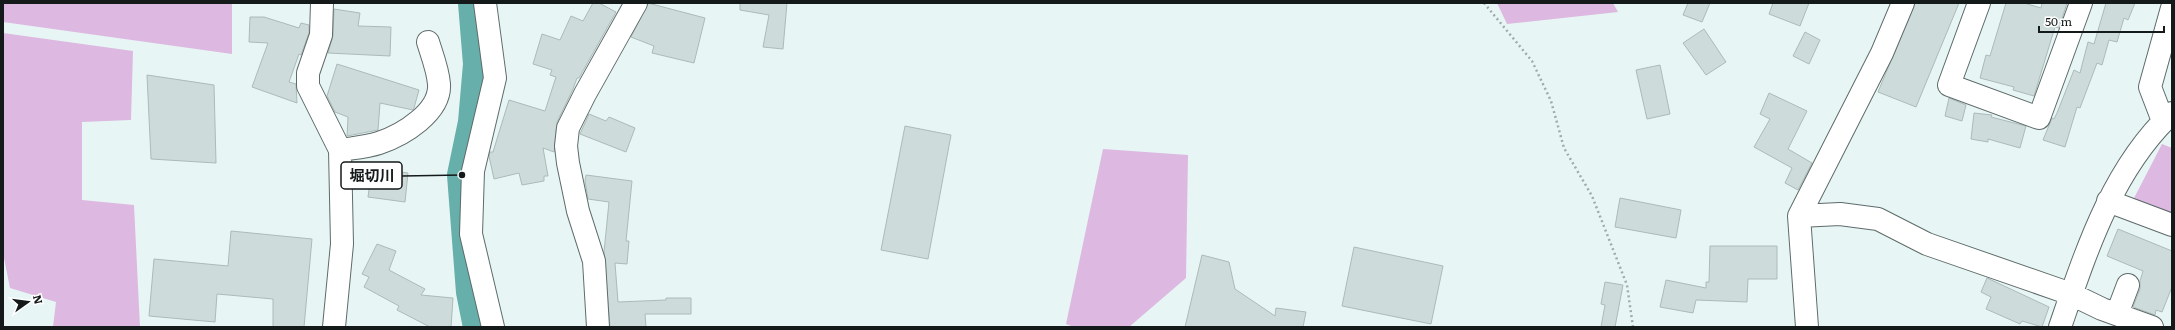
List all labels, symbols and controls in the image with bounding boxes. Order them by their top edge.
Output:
scale bar [2039,8,2164,34]
text: 50 m [2045,12,2072,30]
callout: 堀切川 [341,162,402,189]
text: 堀切川 [349,163,395,186]
north arrow [8,282,48,322]
text: N [30,293,48,306]

